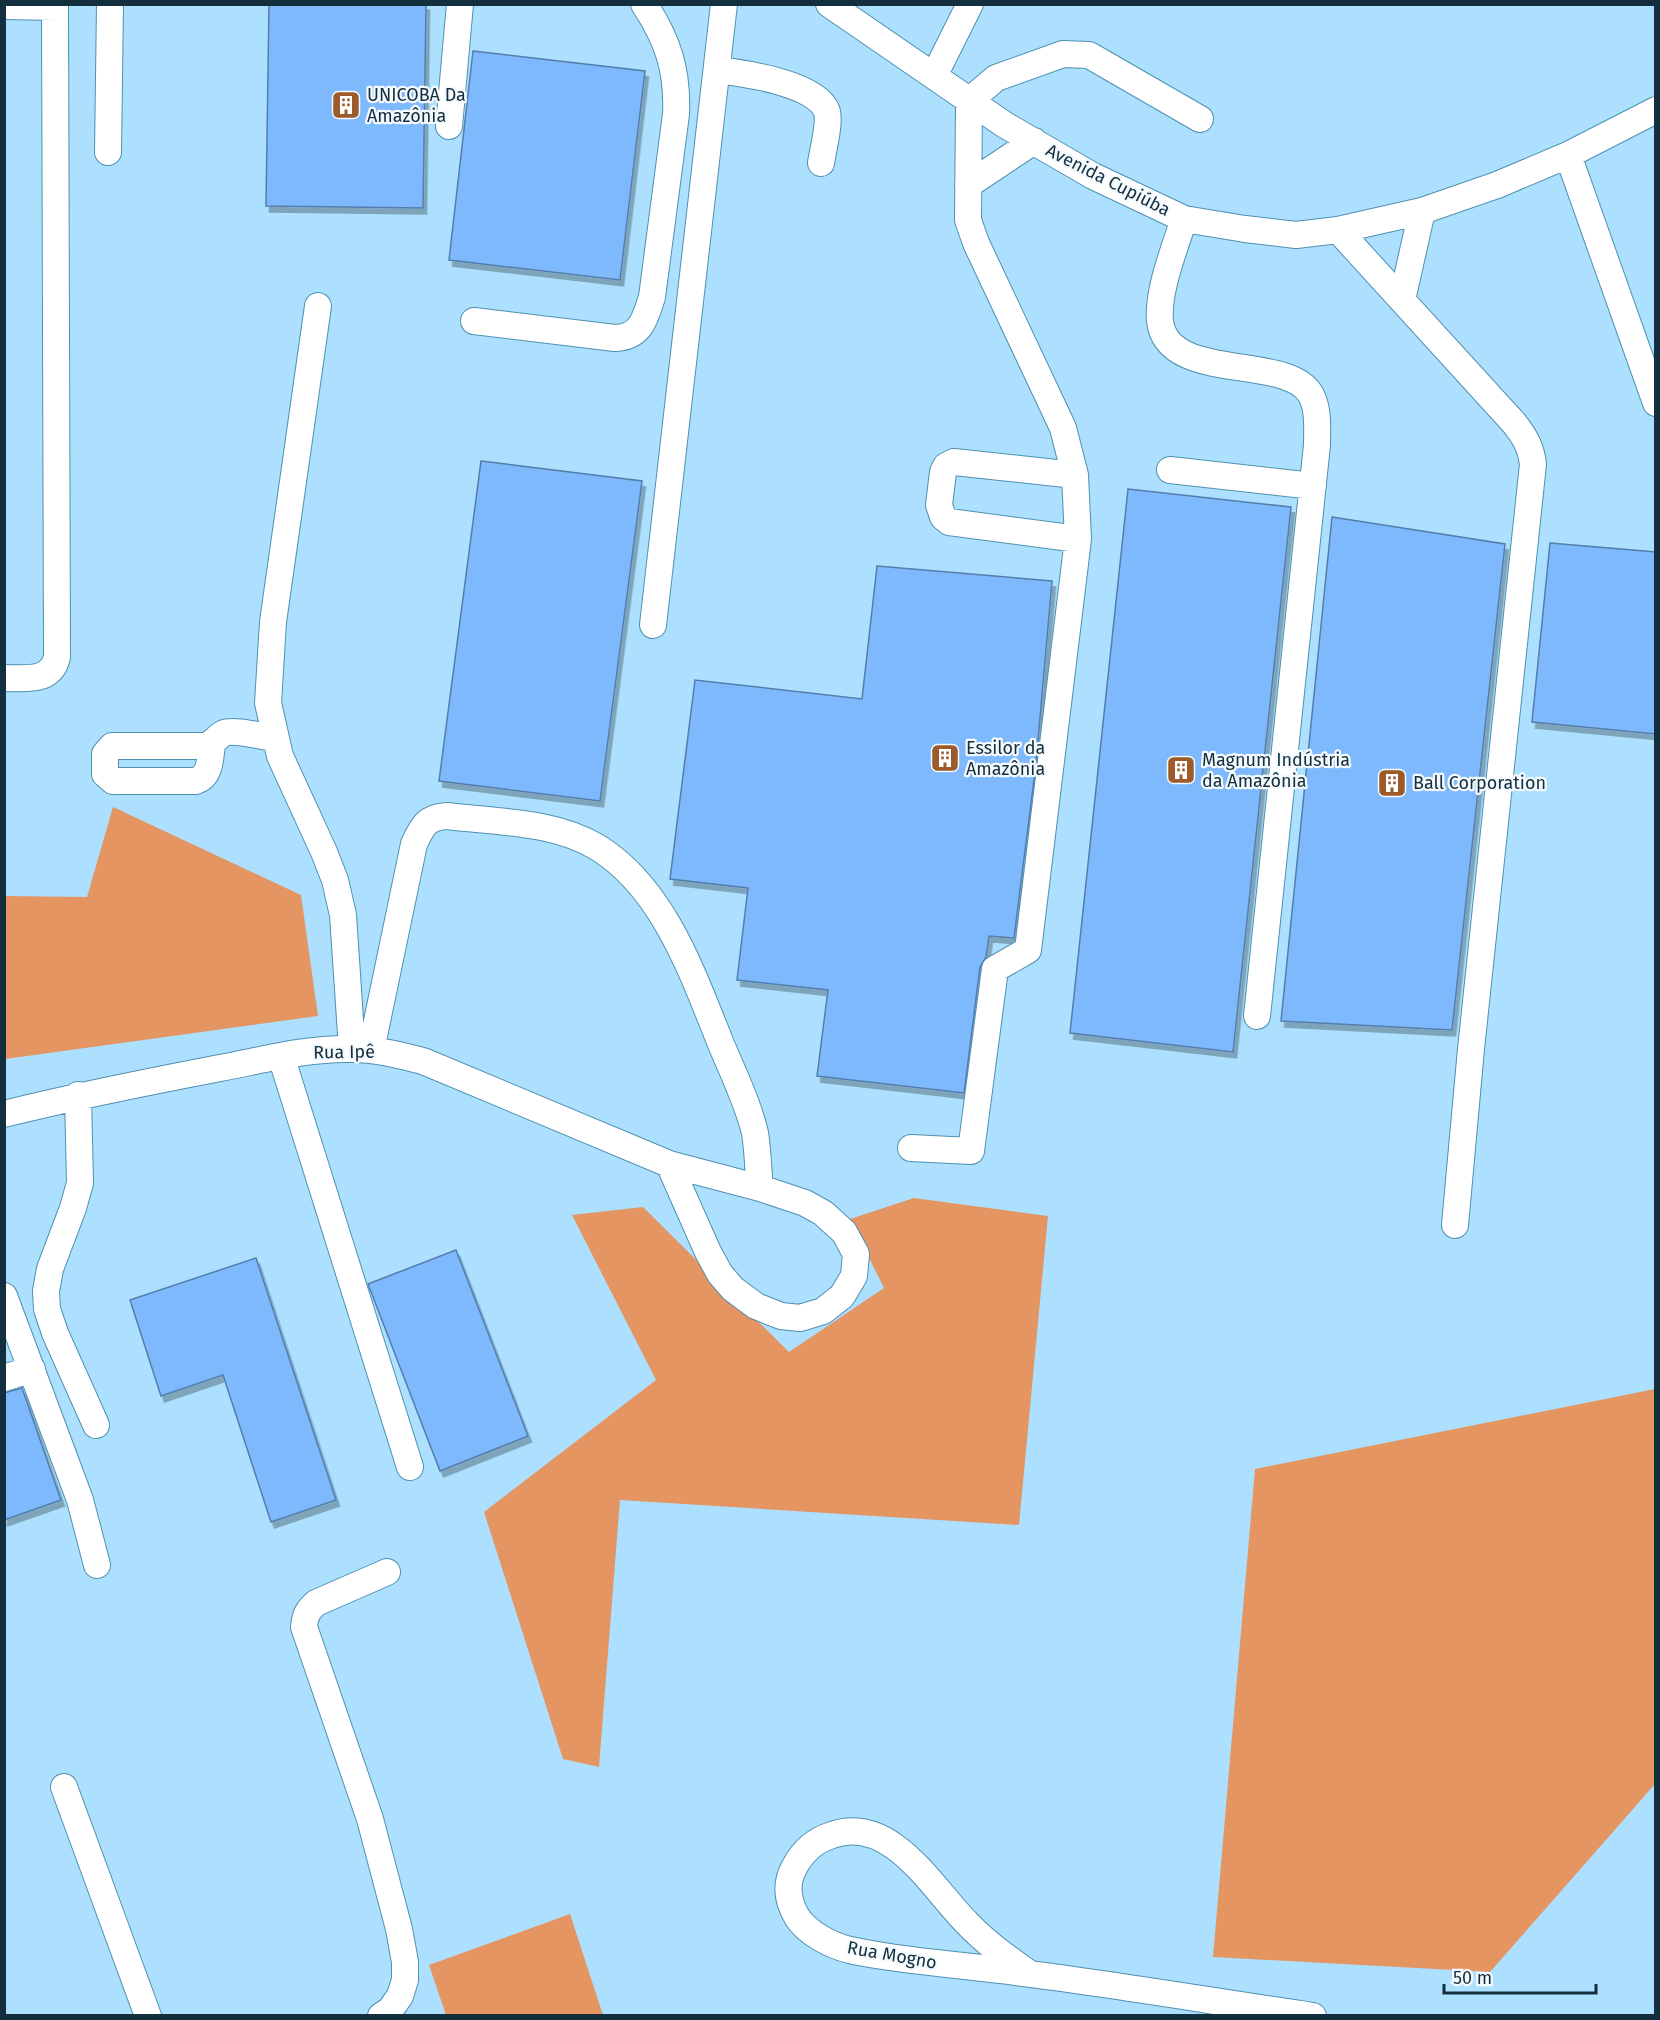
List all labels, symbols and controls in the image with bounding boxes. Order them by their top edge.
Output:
place label: UNICOBA Da Amazônia [367,84,466,127]
building icon: UNICOBA Da Amazônia [330,89,362,121]
street label: Avenida Cupiúba [1042,139,1174,221]
place label: Essilor da Amazônia [966,737,1045,780]
building icon: Essilor da Amazônia [929,742,961,774]
place label: Magnum Indústria da Amazônia [1202,749,1350,792]
building icon: Magnum Indústria da Amazônia [1165,754,1197,786]
building icon: Ball Corporation [1376,767,1408,799]
place label: Ball Corporation [1413,772,1546,794]
street label: Rua Ipê [313,1040,375,1064]
street label: Rua Mogno [845,1936,939,1974]
scale bar [1444,1957,1596,1995]
text: 50 m [1453,1967,1492,1989]

